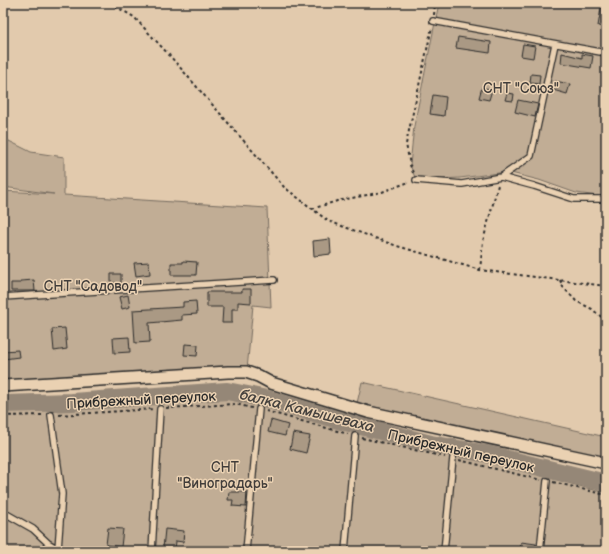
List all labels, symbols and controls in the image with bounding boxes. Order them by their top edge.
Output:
park label: СНТ "Союз" [483,80,559,97]
park label: СНТ "Садовод" [44,278,142,295]
water label: балка Камышеваха [238,385,376,437]
street label: Прибрежный переулок [66,388,217,412]
street label: Прибрежный переулок [386,426,536,476]
park label: СНТ "Виноградарь" [177,459,273,492]

